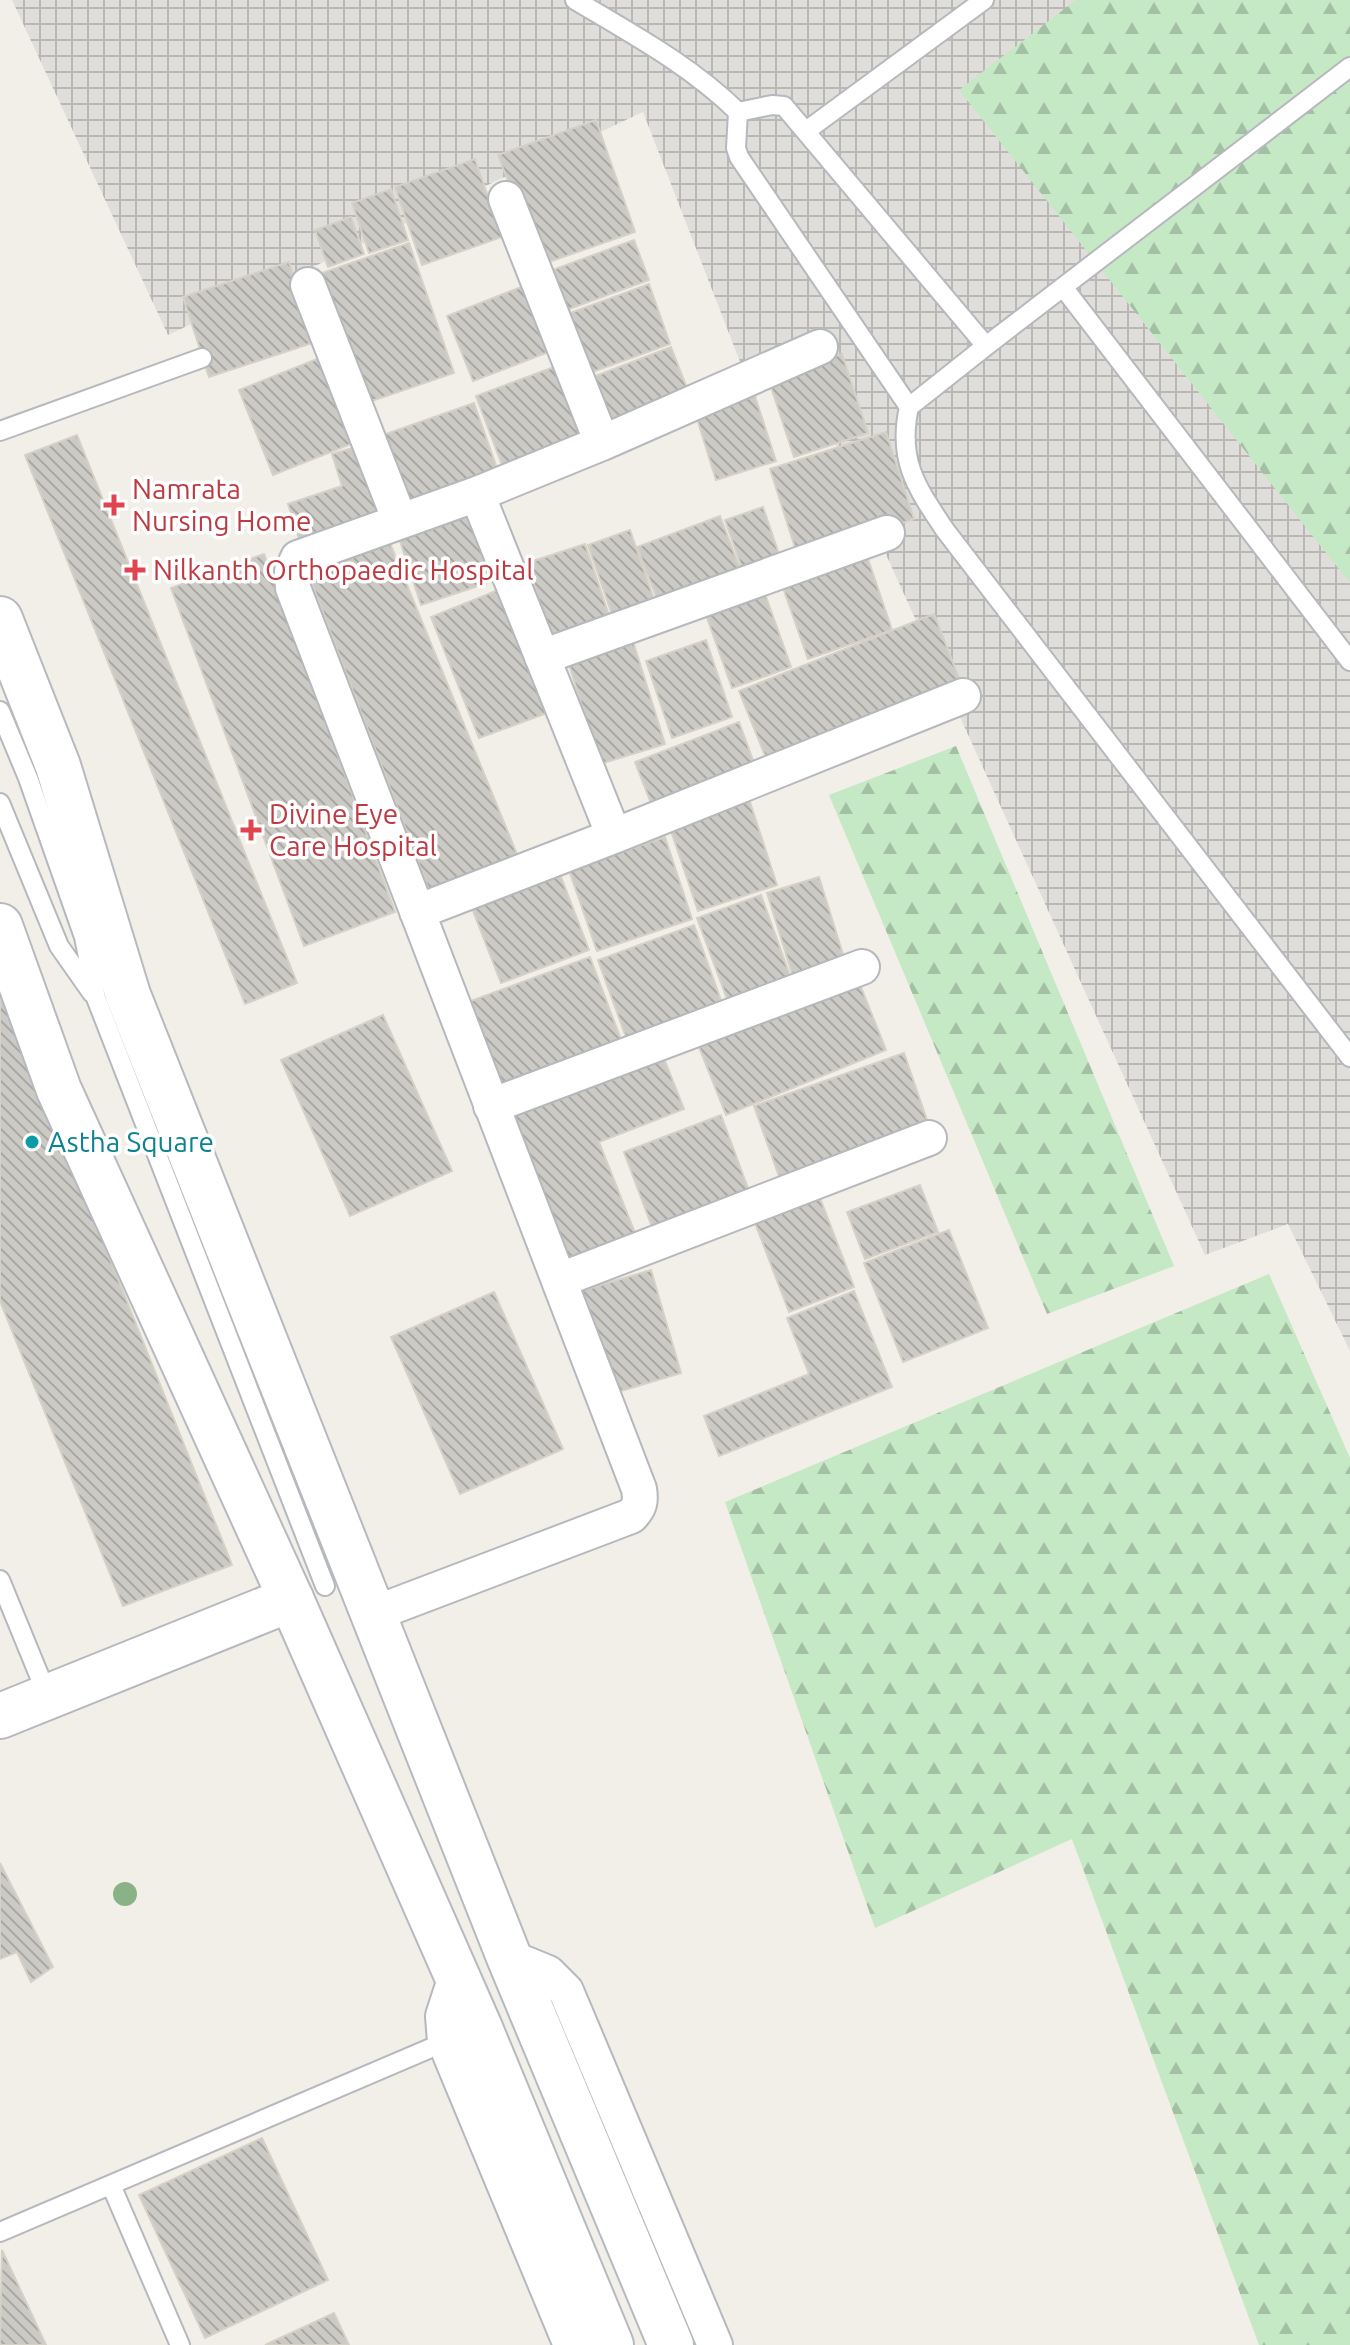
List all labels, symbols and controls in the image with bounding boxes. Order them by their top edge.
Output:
place label: Namrata Nursing Home [132,473,312,536]
marker: Namrata Nursing Home [103,494,125,516]
place label: Nilkanth Orthopaedic Hospital [153,554,534,585]
marker: Nilkanth Orthopaedic Hospital [124,559,146,581]
place label: Divine Eye Care Hospital [269,798,437,861]
marker: Divine Eye Care Hospital [240,819,262,841]
place label: Astha Square [48,1126,214,1157]
marker: Astha Square [23,1133,41,1151]

